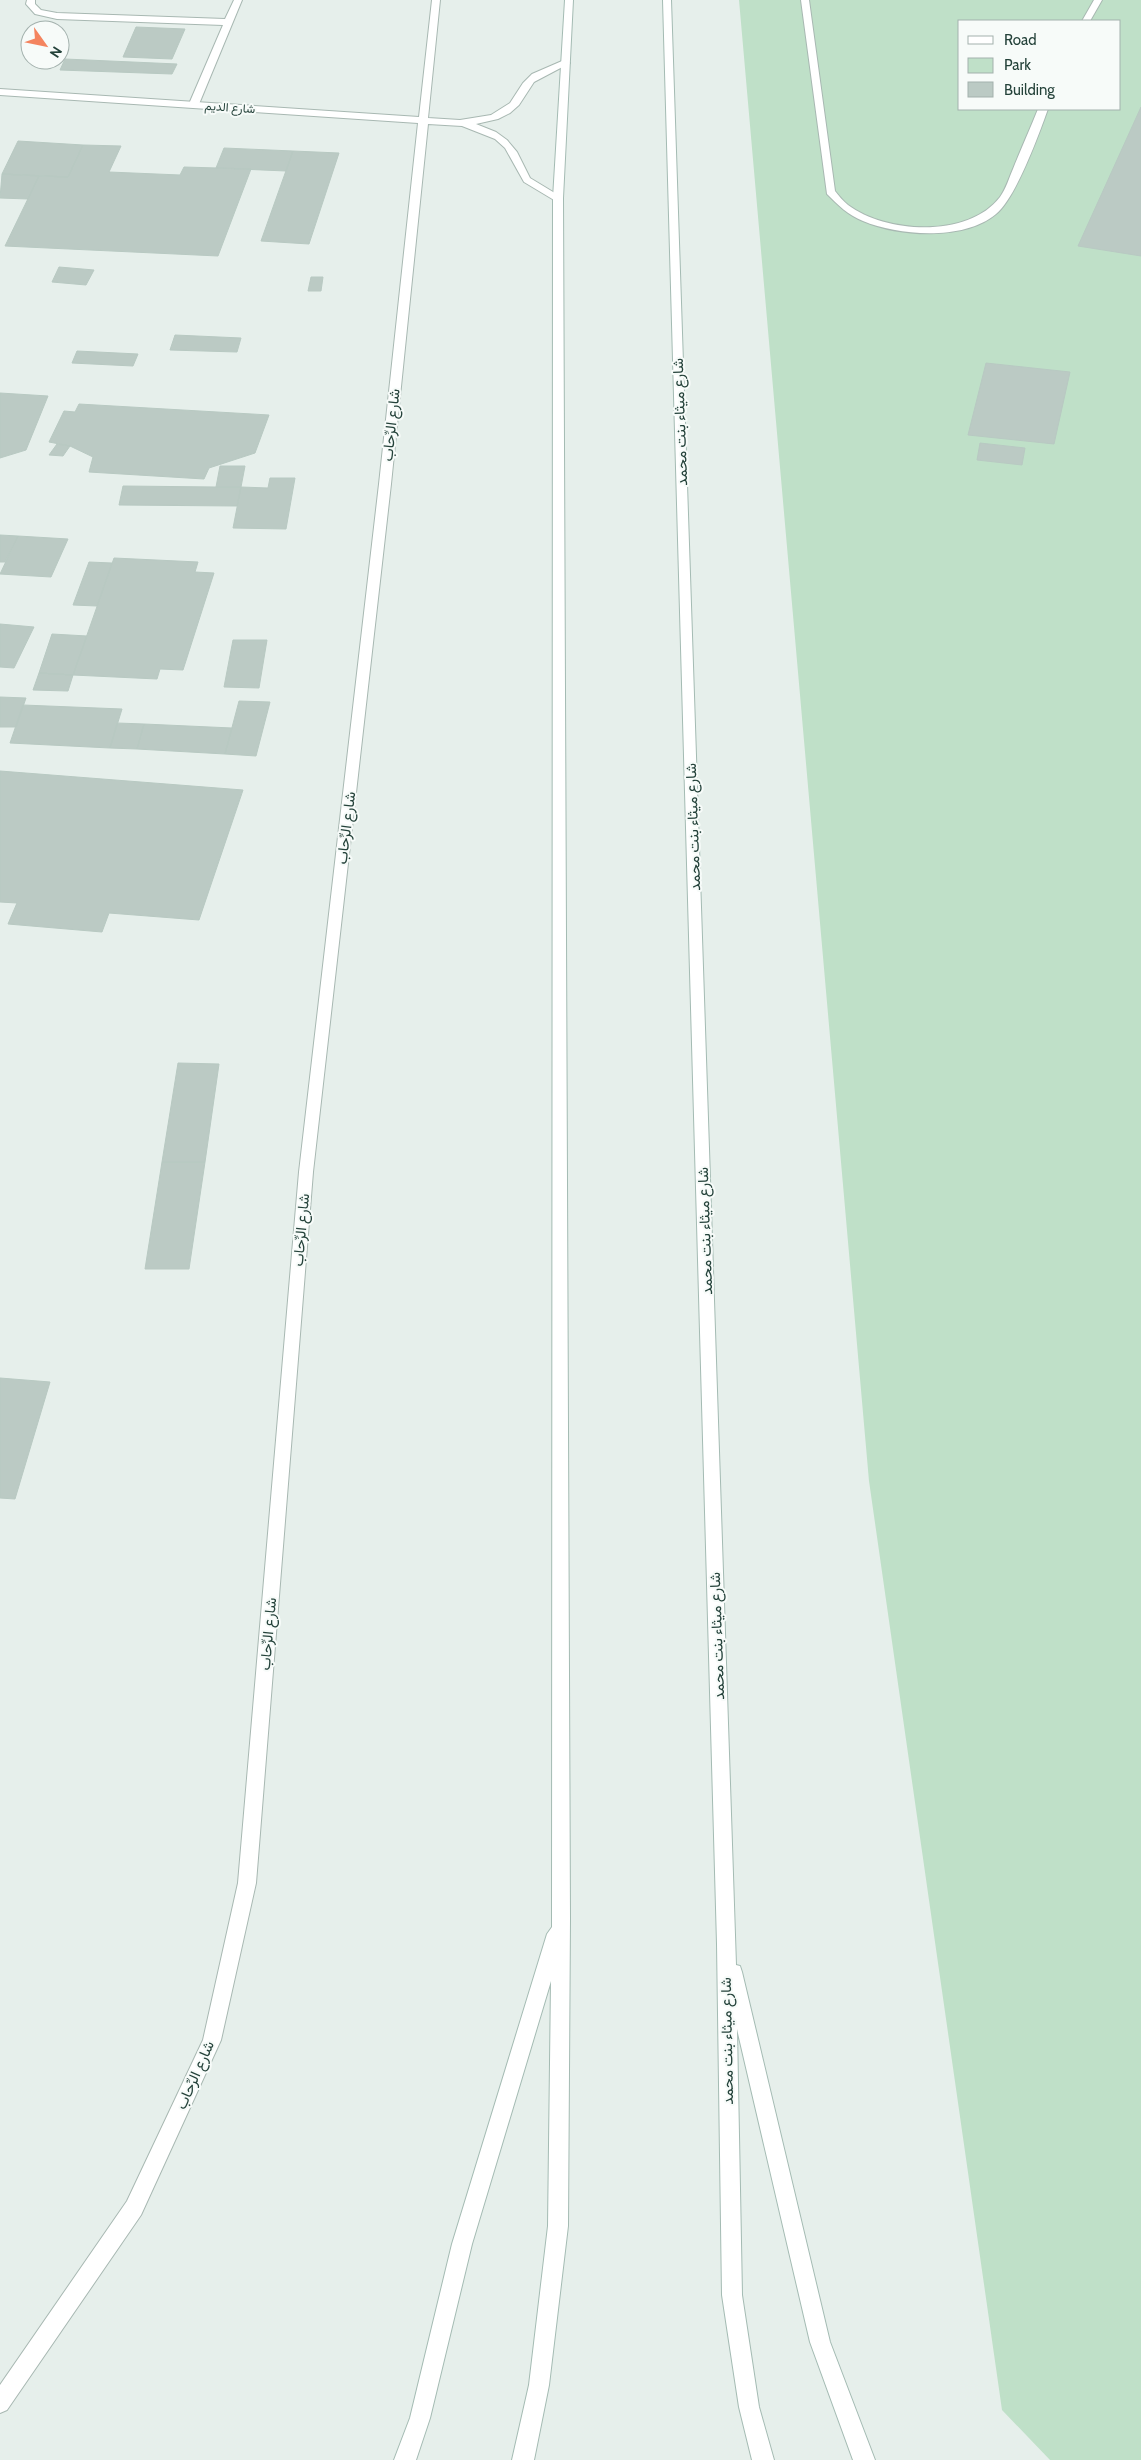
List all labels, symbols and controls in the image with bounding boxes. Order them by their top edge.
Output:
north arrow [20,20,70,70]
legend [958,20,1121,110]
text: Road [1004,31,1037,49]
text: N [46,43,66,61]
text: Park [1004,56,1031,74]
text: Building [1004,81,1055,99]
street label: شارع الديم [204,98,256,118]
street label: شارع ميثاء بنت محمد [669,358,693,486]
street label: شارع الرِّحاب [378,388,406,462]
street label: شارع ميثاء بنت محمد [682,763,706,891]
street label: شارع الرِّحاب [333,790,361,866]
street label: شارع ميثاء بنت محمد [694,1167,718,1295]
street label: شارع الرِّحاب [289,1193,315,1267]
street label: شارع ميثاء بنت محمد [706,1572,730,1700]
street label: شارع الرِّحاب [256,1597,282,1671]
street label: شارع ميثاء بنت محمد [717,1977,739,2105]
street label: شارع الرِّحاب [172,2038,220,2113]

